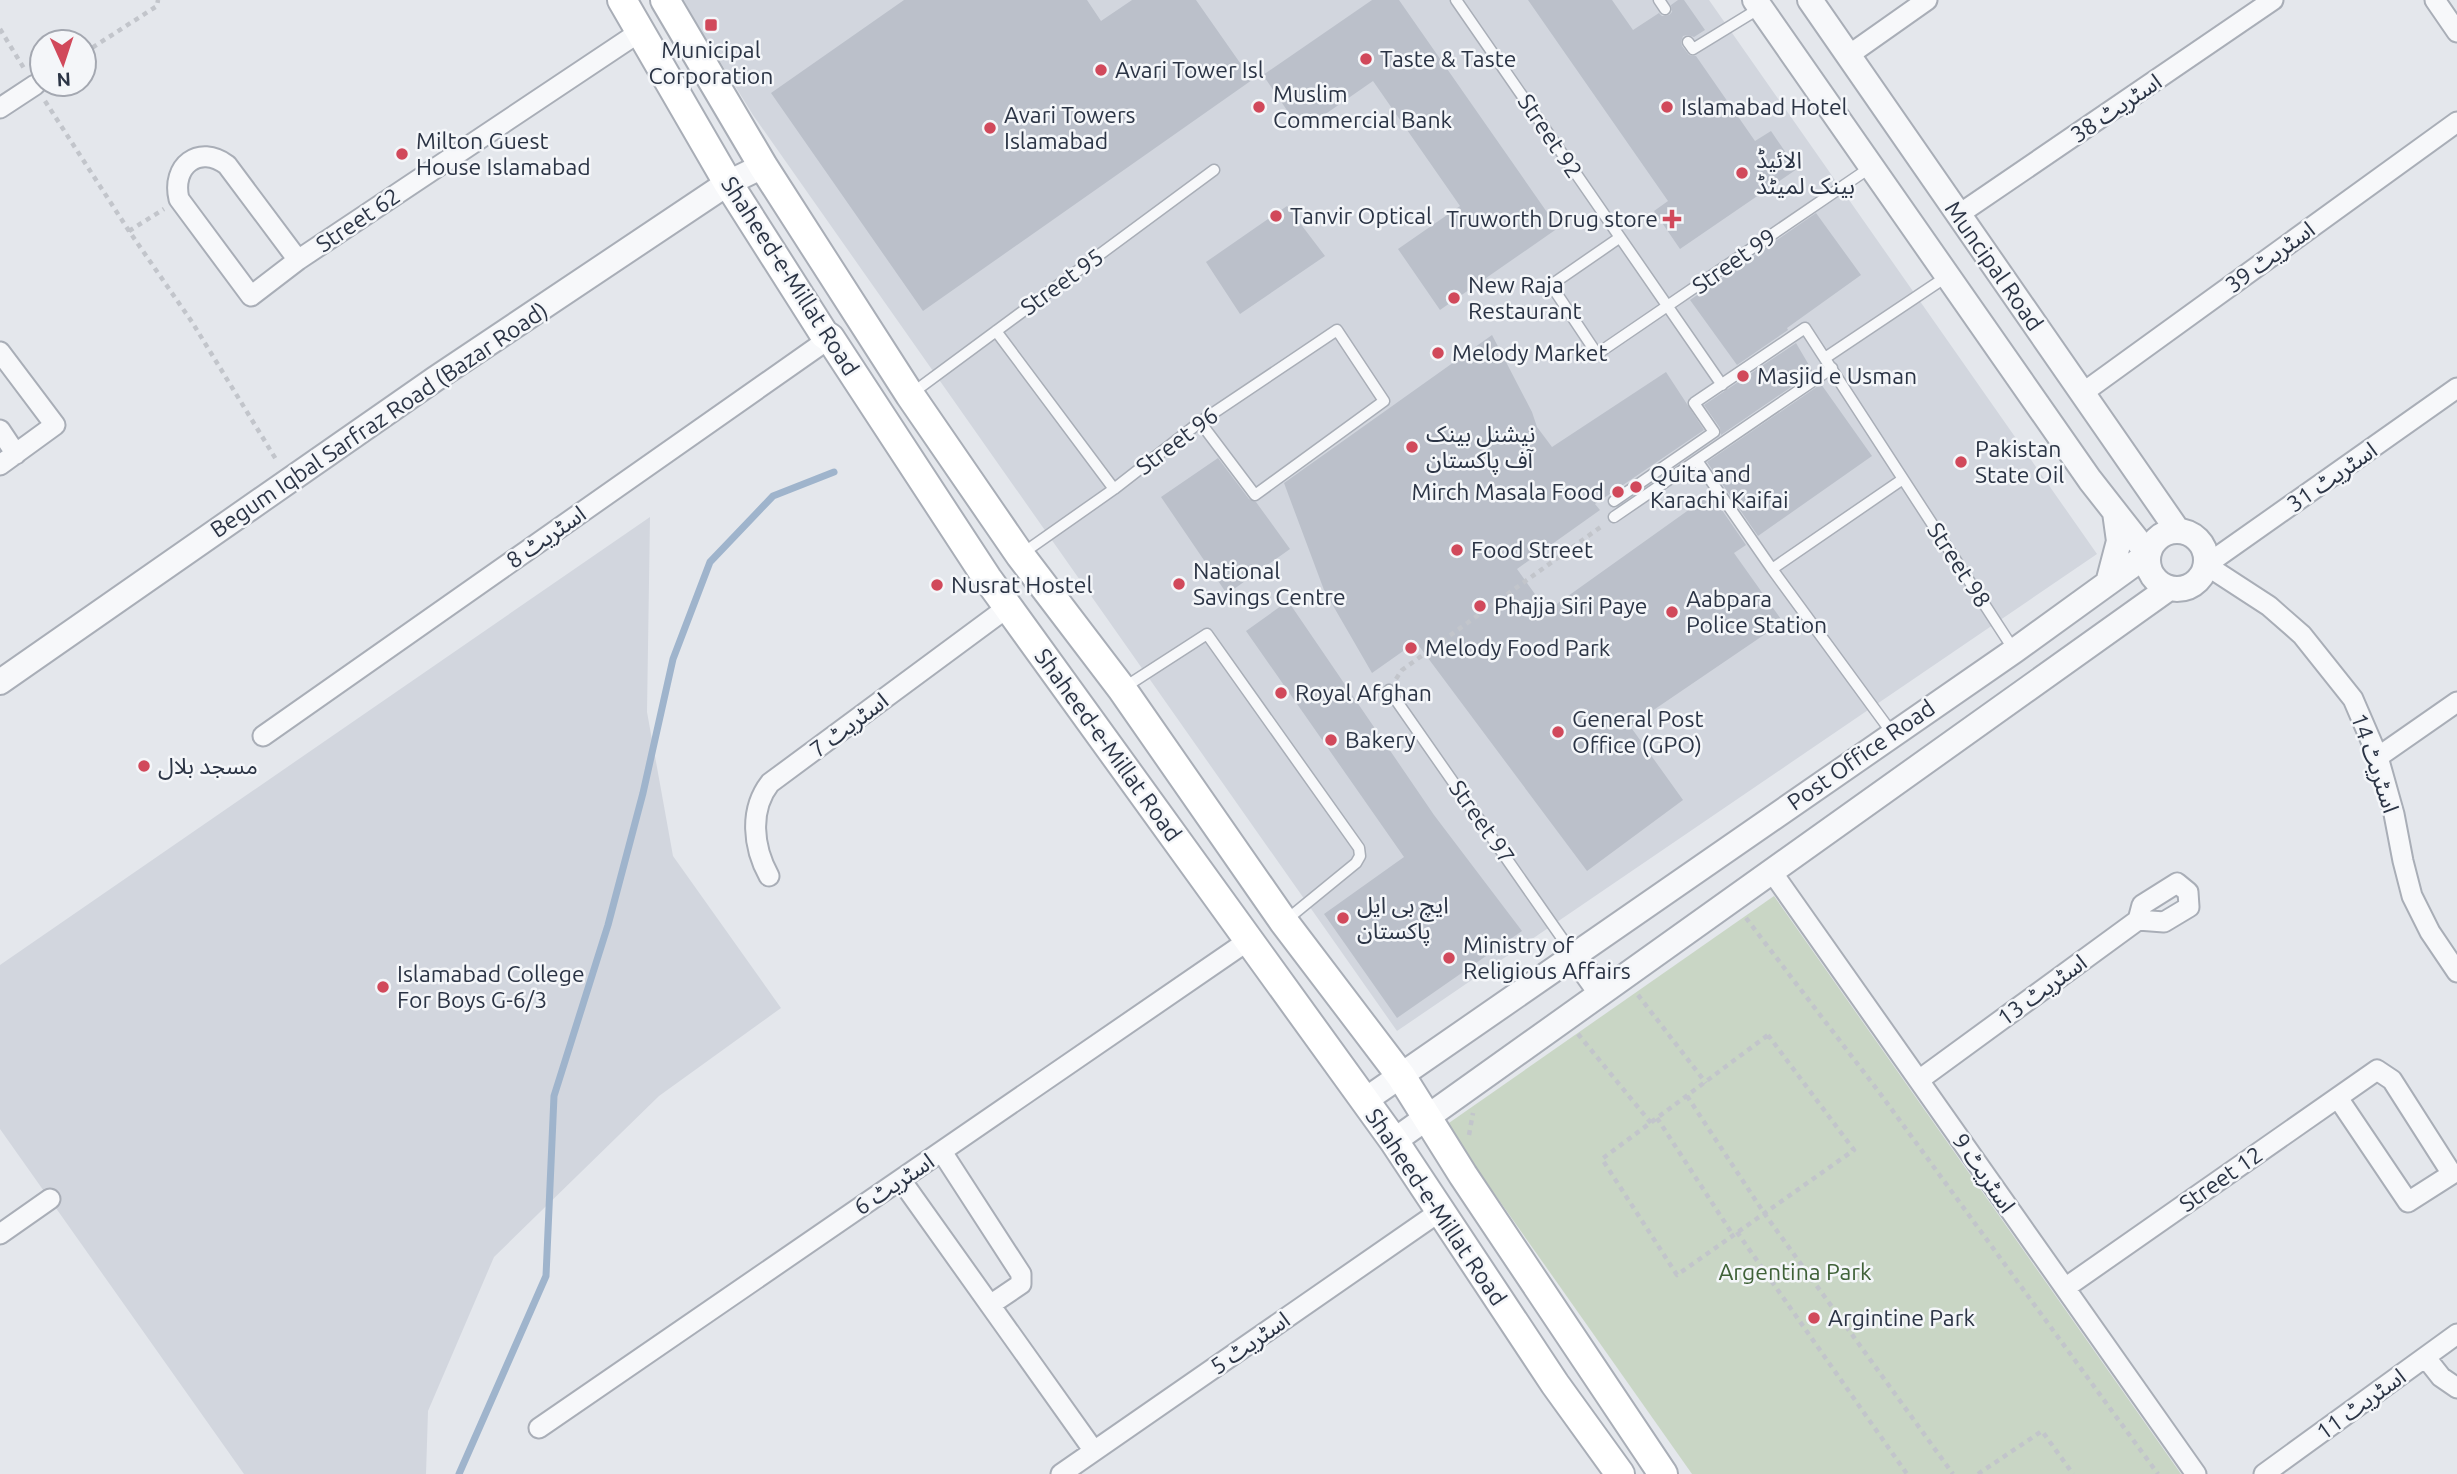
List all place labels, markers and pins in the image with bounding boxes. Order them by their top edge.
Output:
marker: Municipal Corporation [703,17,719,33]
place label: Municipal Corporation [649,37,773,88]
place label: Taste & Taste [1380,46,1516,71]
marker: Taste & Taste [1358,51,1374,67]
place label: Avari Tower Isl [1115,57,1264,82]
marker: Avari Tower Isl [1093,62,1109,78]
place label: Muslim Commercial Bank [1273,81,1453,132]
place label: Islamabad Hotel [1681,94,1848,119]
marker: Muslim Commercial Bank [1251,99,1267,115]
marker: Islamabad Hotel [1659,99,1675,115]
place label: Avari Towers Islamabad [1004,102,1136,153]
marker: Avari Towers Islamabad [982,120,998,136]
place label: Milton Guest House Islamabad [416,128,591,179]
marker: Milton Guest House Islamabad [394,146,410,162]
place label: الائیڈ بینک لمیٹڈ [1756,147,1855,198]
marker: الائیڈ بینک لمیٹڈ [1734,165,1750,181]
place label: Tanvir Optical [1290,203,1432,228]
place label: Truworth Drug store [1446,206,1658,231]
marker: Tanvir Optical [1268,208,1284,224]
marker: Truworth Drug store [1664,211,1680,227]
place label: New Raja Restaurant [1468,272,1582,323]
marker: New Raja Restaurant [1446,290,1462,306]
place label: Melody Market [1452,340,1607,365]
marker: Melody Market [1430,345,1446,361]
place label: Masjid e Usman [1757,363,1917,388]
marker: Masjid e Usman [1735,368,1751,384]
place label: نیشنل بینک آف پاکستان [1426,421,1535,475]
place label: Pakistan State Oil [1975,436,2064,487]
marker: نیشنل بینک آف پاکستان [1404,439,1420,455]
marker: Pakistan State Oil [1953,454,1969,470]
place label: Quita and Karachi Kaifai [1650,461,1789,512]
place label: Mirch Masala Food [1411,479,1604,504]
marker: Quita and Karachi Kaifai [1628,479,1644,495]
marker: Mirch Masala Food [1610,484,1626,500]
place label: Food Street [1471,537,1593,562]
marker: Food Street [1449,542,1465,558]
place label: National Savings Centre [1193,558,1346,609]
place label: Nusrat Hostel [951,572,1093,597]
marker: National Savings Centre [1171,576,1187,592]
marker: Nusrat Hostel [929,577,945,593]
place label: Aabpara Police Station [1686,586,1827,637]
place label: Phajja Siri Paye [1494,593,1648,618]
marker: Phajja Siri Paye [1472,598,1488,614]
marker: Aabpara Police Station [1664,604,1680,620]
place label: Melody Food Park [1425,635,1611,660]
marker: Melody Food Park [1403,640,1419,656]
place label: Royal Afghan [1295,680,1432,705]
marker: Royal Afghan [1273,685,1289,701]
place label: General Post Office (GPO) [1572,706,1704,758]
marker: General Post Office (GPO) [1550,724,1566,740]
place label: Bakery [1345,727,1416,752]
marker: Bakery [1323,732,1339,748]
place label: مسجد بلال [158,753,258,780]
marker: مسجد بلال [136,758,152,774]
place label: ایچ بی ایل پاکستان [1357,892,1449,946]
marker: ایچ بی ایل پاکستان [1335,910,1351,926]
place label: Ministry of Religious Affairs [1463,932,1631,983]
marker: Ministry of Religious Affairs [1441,950,1457,966]
place label: Islamabad College For Boys G-6/3 [397,961,585,1012]
marker: Islamabad College For Boys G-6/3 [375,979,391,995]
place label: Argintine Park [1828,1305,1975,1330]
marker: Argintine Park [1806,1310,1822,1326]

